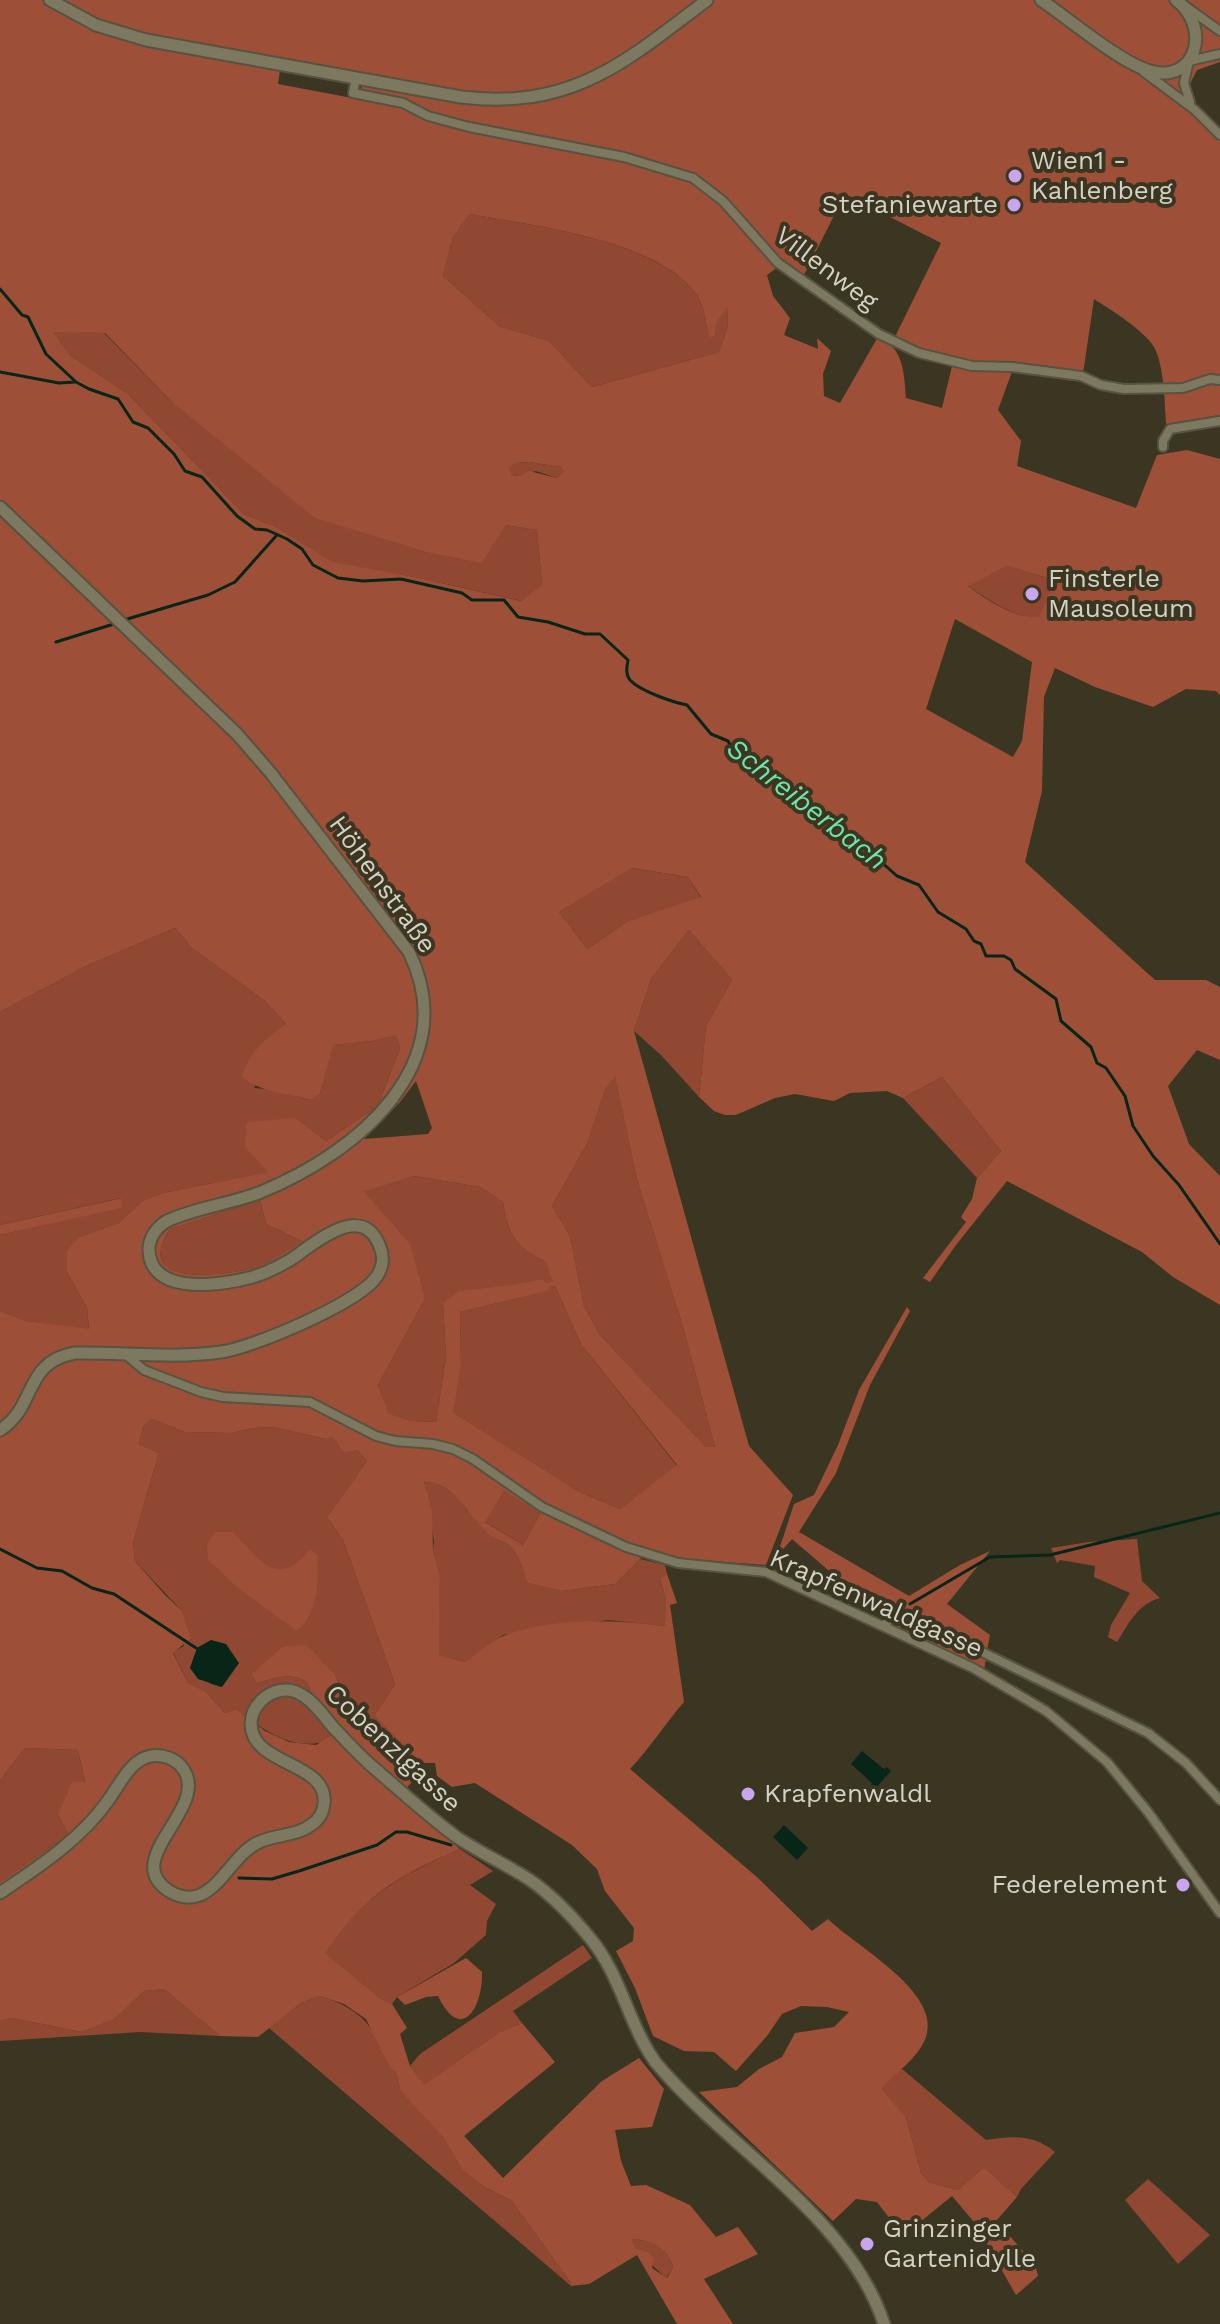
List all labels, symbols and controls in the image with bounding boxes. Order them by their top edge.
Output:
place label: Wien1 - Kahlenberg [1031,145,1173,206]
marker: Wien1 - Kahlenberg [1006,167,1024,185]
place label: Stefaniewarte [822,189,998,221]
marker: Stefaniewarte [1005,196,1023,214]
street label: Villenweg [768,220,884,318]
place label: Finsterle Mausoleum [1048,563,1194,624]
marker: Finsterle Mausoleum [1023,585,1041,603]
water label: Schreiberbach [719,732,893,878]
street label: Höhenstraße [322,810,442,960]
street label: Krapfenwaldgasse [765,1543,987,1665]
street label: Cobenzlgasse [319,1678,467,1820]
place label: Krapfenwaldl [764,1778,931,1810]
marker: Krapfenwaldl [739,1785,757,1803]
place label: Federelement [992,1869,1167,1901]
marker: Federelement [1174,1876,1192,1894]
place label: Grinzinger Gartenidylle [883,2213,1036,2274]
marker: Grinzinger Gartenidylle [858,2235,876,2253]

